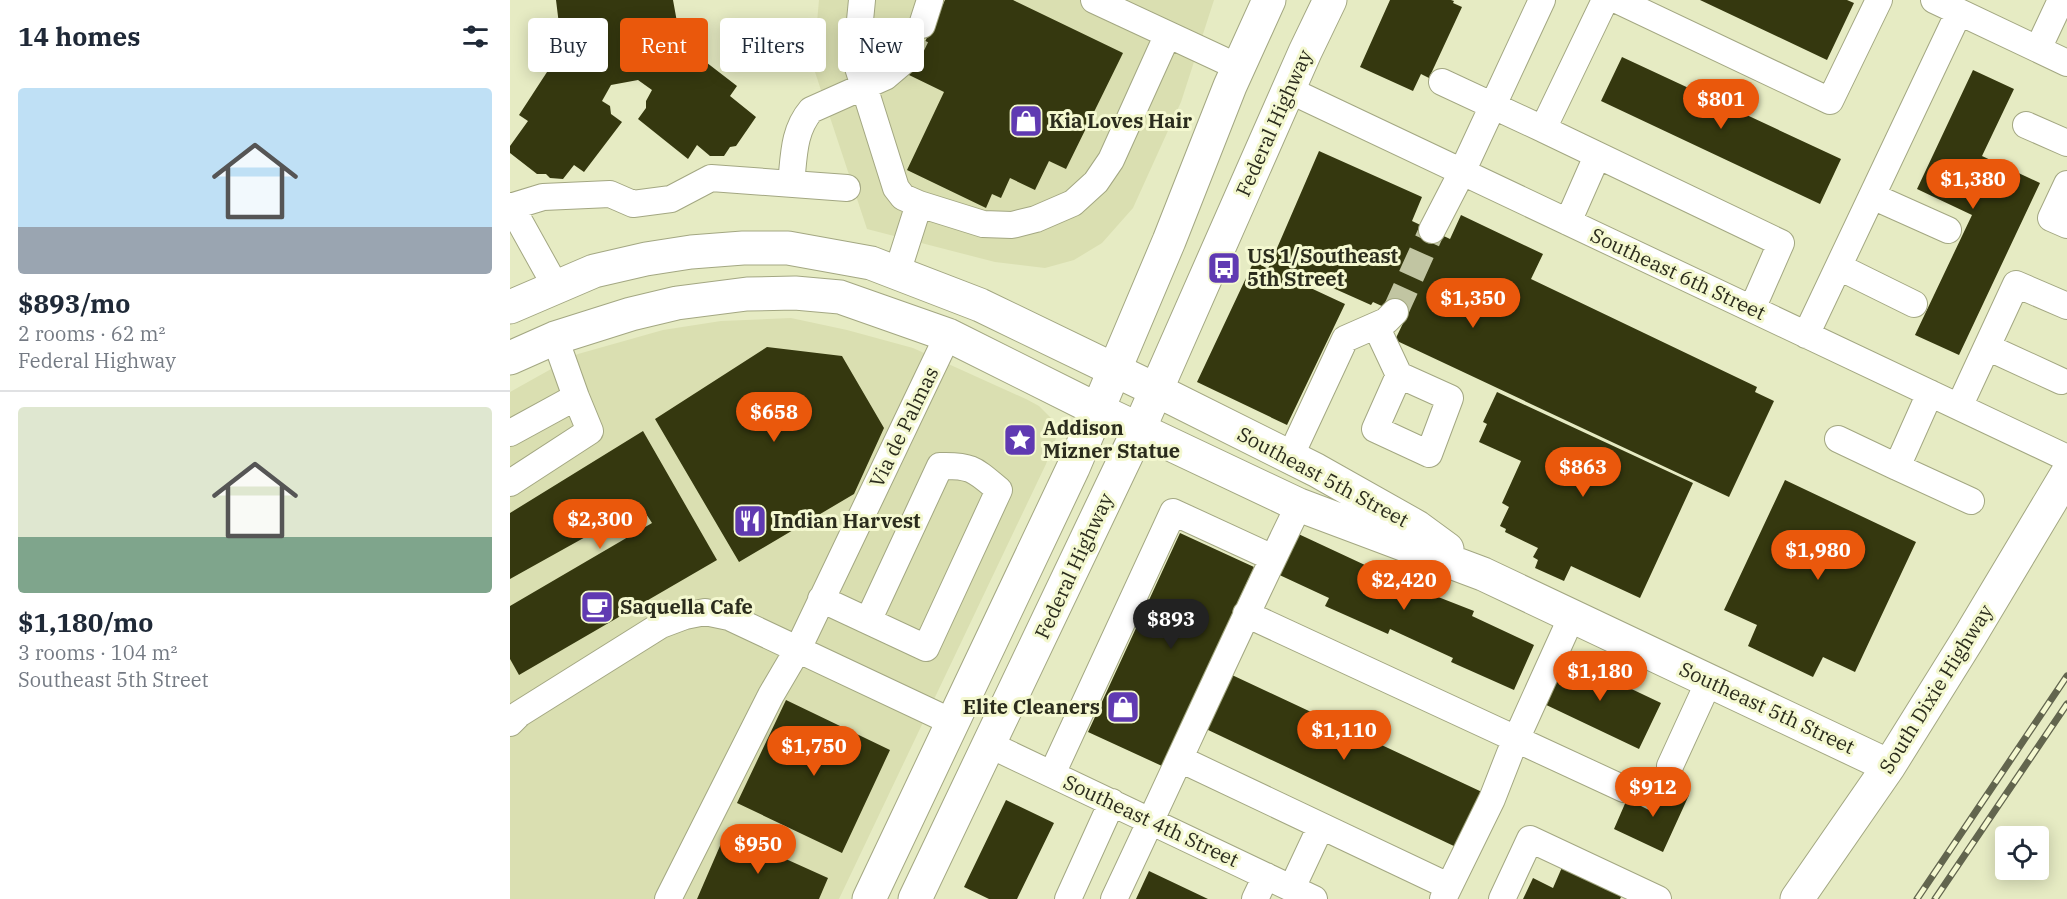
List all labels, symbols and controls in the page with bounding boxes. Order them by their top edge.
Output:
chip: Buy [528,18,608,72]
chip: Rent [620,18,708,72]
chip: Filters [720,18,826,72]
chip: New [838,18,924,72]
text: 14 homes [18,19,140,53]
icon: filters [459,20,492,53]
street label: Federal Highway [1229,45,1318,200]
pin: $801 [1685,79,1757,130]
text: $801 [1697,85,1745,112]
shop icon: Kia Loves Hair [1008,103,1044,139]
place label: Kia Loves Hair [1049,107,1192,134]
icon: home [201,127,309,235]
pin: $1,380 [1924,159,2022,210]
text: $1,380 [1940,165,2006,192]
street label: Southeast 6th Street [1586,221,1770,326]
place label: US 1/Southeast 5th Street [1247,242,1399,292]
bus stop icon: US 1/Southeast 5th Street [1206,250,1242,286]
pin: $1,350 [1424,278,1522,329]
text: $1,350 [1440,284,1506,311]
text: $893/mo [18,286,130,320]
text: 2 rooms · 62 m² [18,320,165,347]
text: Federal Highway [18,347,176,374]
street label: Via de Palmas [863,362,944,492]
pin: $658 [738,392,810,443]
text: $658 [750,398,798,425]
place label: Addison Mizner Statue [1043,414,1180,464]
street label: Southeast 5th Street [1233,420,1414,533]
place icon: Addison Mizner Statue [1002,422,1038,458]
icon: home [201,446,309,554]
pin: $863 [1547,447,1619,498]
text: $863 [1559,453,1607,480]
street label: Federal Highway [1028,488,1119,643]
pin: $2,300 [551,499,649,550]
restaurant icon: Indian Harvest [732,503,768,539]
text: $2,300 [567,505,633,532]
place label: Indian Harvest [773,507,921,534]
pin: $1,980 [1769,530,1867,581]
text: $1,980 [1785,536,1851,563]
pin: $2,420 [1355,560,1453,611]
text: $2,420 [1371,566,1437,593]
cafe icon: Saquella Cafe [579,589,615,625]
place label: Saquella Cafe [620,593,753,620]
pin: $893 [1135,599,1207,650]
street label: South Dixie Highway [1872,599,1999,779]
text: $1,180/mo [18,605,153,639]
text: $893 [1147,605,1195,632]
text: 3 rooms · 104 m² [18,639,177,666]
pin: $1,180 [1551,651,1649,702]
street label: Southeast 5th Street [1675,655,1859,760]
text: $1,180 [1567,657,1633,684]
text: Southeast 5th Street [18,666,208,693]
shop icon: Elite Cleaners [1105,689,1141,725]
place label: Elite Cleaners [963,693,1100,720]
pin: $1,110 [1295,710,1393,761]
text: $1,110 [1311,716,1377,743]
pin: $1,750 [765,726,863,777]
text: $1,750 [781,732,847,759]
pin: $912 [1617,767,1689,818]
street label: Southeast 4th Street [1059,768,1243,873]
text: $912 [1629,773,1677,800]
pin: $950 [722,824,794,875]
map controls [1995,826,2049,880]
button: locate [1995,826,2049,880]
text: $950 [734,830,782,857]

